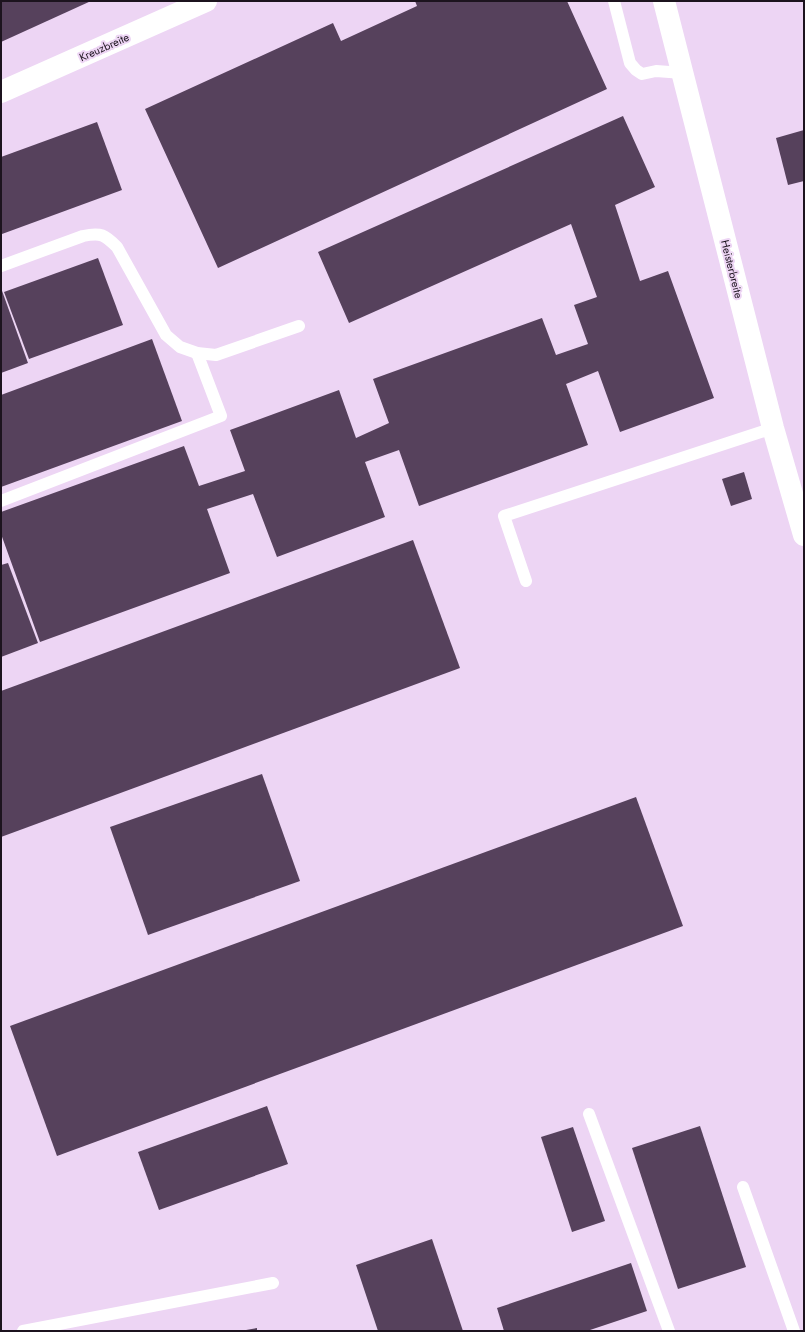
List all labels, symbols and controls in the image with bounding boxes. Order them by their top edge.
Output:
street label: Kreuzbreite [77,29,132,65]
street label: Heisterbreite [717,238,747,300]

